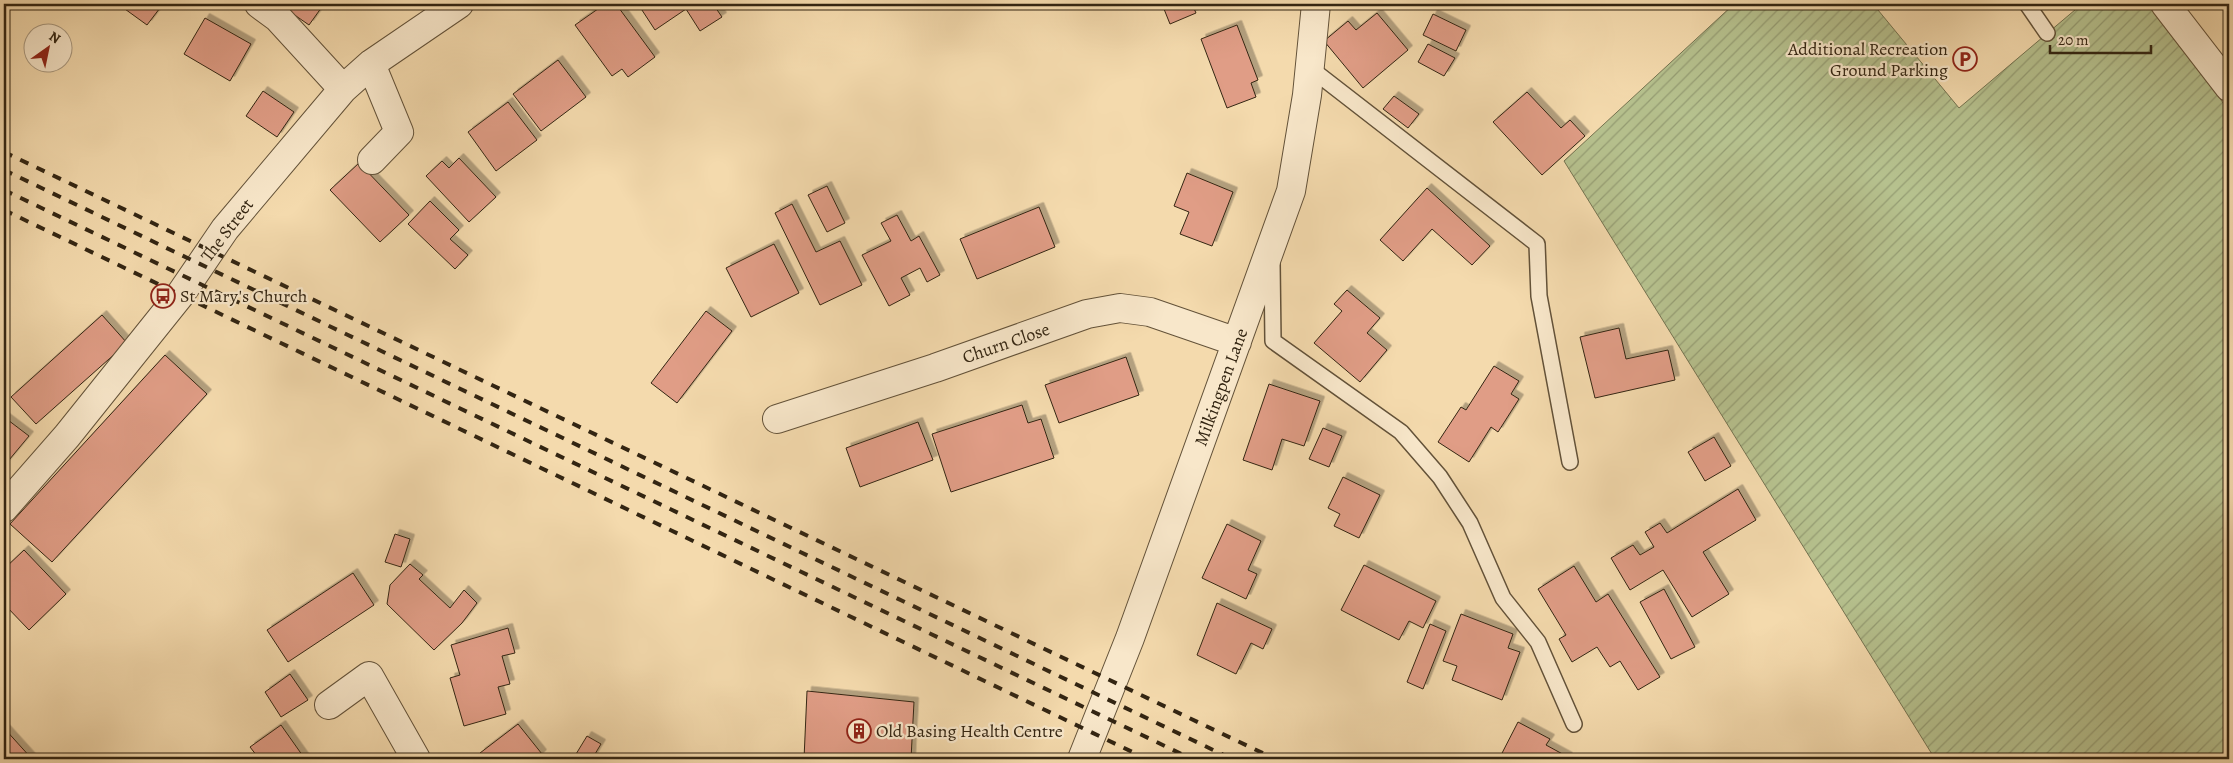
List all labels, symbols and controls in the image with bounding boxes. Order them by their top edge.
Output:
north arrow [22,22,72,72]
scale bar [2050,22,2152,54]
text: N [45,27,64,48]
text: 20 m [2058,30,2089,50]
place label: Additional Recreation Ground Parking [1787,37,1948,82]
parking icon: Additional Recreation Ground Parking [1952,46,1978,72]
street label: The Street [195,193,259,267]
bus stop icon: St Mary's Church [150,283,176,309]
place label: St Mary's Church [180,284,308,308]
street label: Churn Close [959,317,1053,369]
street label: Milkingpen Lane [1189,325,1253,449]
building icon: Old Basing Health Centre [846,718,872,744]
place label: Old Basing Health Centre [876,719,1063,743]

